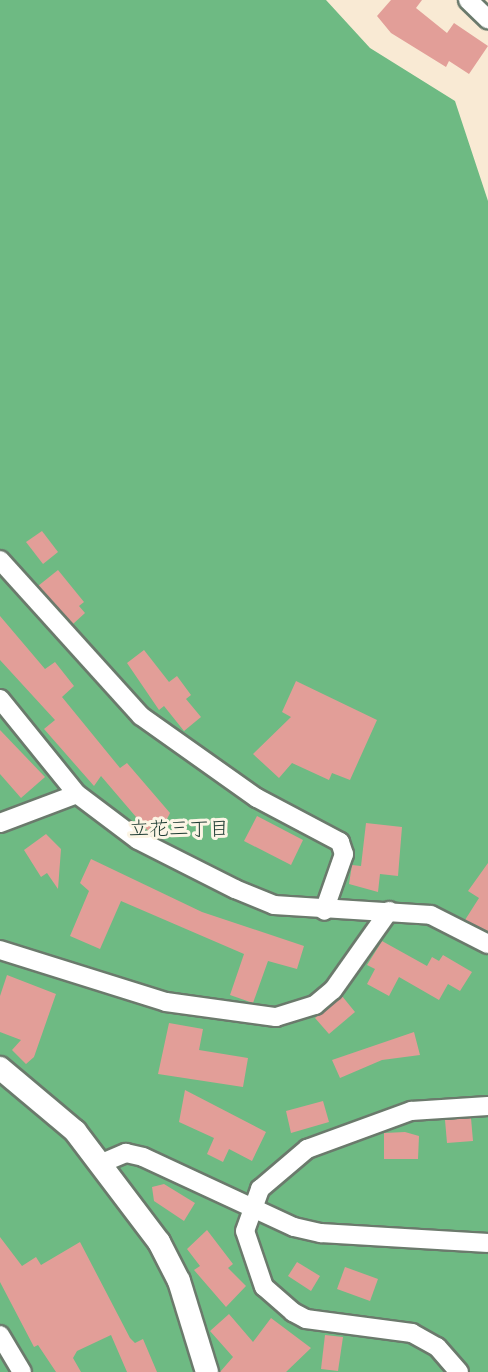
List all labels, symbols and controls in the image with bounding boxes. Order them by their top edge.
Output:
district label: 立花三丁目 [129,815,229,839]

